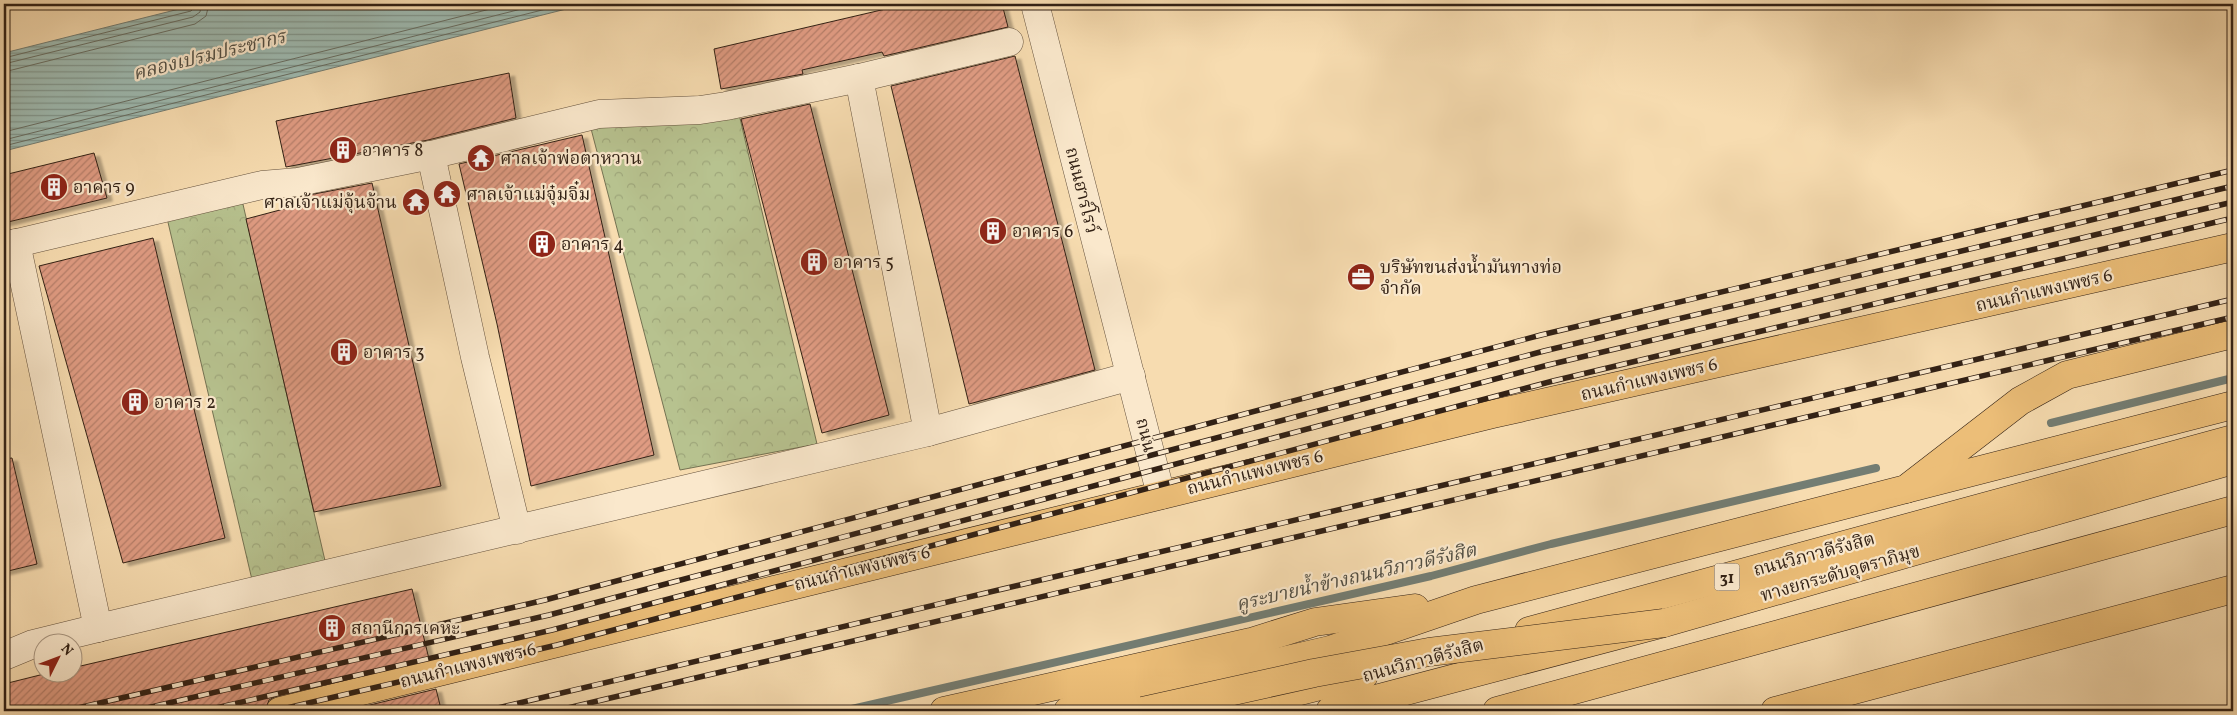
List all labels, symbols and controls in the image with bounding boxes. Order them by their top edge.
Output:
water label: คลองเปรมประชากร [130,24,291,87]
building icon: อาคาร 8 [328,135,358,165]
place label: อาคาร 8 [362,139,423,164]
temple icon: ศาลเจ้าพ่อตาหวาน [466,143,496,173]
street label: ถนนฮาร์โรว์ [1058,144,1105,237]
place label: ศาลเจ้าพ่อตาหวาน [500,147,642,172]
building icon: อาคาร 9 [39,172,69,202]
place label: อาคาร 9 [73,176,134,201]
temple icon: ศาลเจ้าแม่จุ๋มจิ๋ม [432,179,462,209]
place label: ศาลเจ้าแม่จุ๋มจิ๋ม [466,180,590,208]
temple icon: ศาลเจ้าแม่จุ้นจ้าน [401,187,431,217]
place label: ศาลเจ้าแม่จุ้นจ้าน [264,191,397,216]
building icon: อาคาร 6 [978,216,1008,246]
place label: อาคาร 6 [1012,220,1073,245]
building icon: อาคาร 4 [527,229,557,259]
place label: อาคาร 4 [561,233,624,258]
building icon: อาคาร 5 [799,247,829,277]
place label: อาคาร 5 [833,251,894,276]
place label: บริษัทขนส่งน้ำมันทางท่อ จำกัด [1380,253,1562,302]
office icon: บริษัทขนส่งน้ำมันทางท่อ จำกัด [1346,262,1376,292]
street label: ถนนกำแพงเพชร 6 [1974,264,2115,319]
building icon: อาคาร 3 [329,337,359,367]
place label: อาคาร 3 [363,341,424,366]
street label: ถนนกำแพงเพชร 6 [1579,353,1720,408]
building icon: อาคาร 2 [120,387,150,417]
place label: อาคาร 2 [154,391,216,416]
street label: ถนน [1128,415,1161,455]
street label: ถนนกำแพงเพชร 6 [1185,444,1326,502]
street label: ถนนวิภาวดีรังสิต [1751,527,1878,584]
water label: คูระบายน้ำข้างถนนวิภาวดีรังสิต [1233,535,1480,618]
street label: ถนนกำแพงเพชร 6 [792,540,933,598]
street label: ทางยกระดับอุตราภิมุข [1758,540,1923,609]
road number: 31 [1714,564,1740,590]
building icon: สถานีการเคหะ [317,613,347,643]
place label: สถานีการเคหะ [351,617,460,642]
north arrow [32,632,82,682]
street label: ถนนวิภาวดีรังสิต [1360,633,1487,690]
street label: ถนนกำแพงเพชร 6 [398,637,539,695]
text: N [56,640,77,660]

